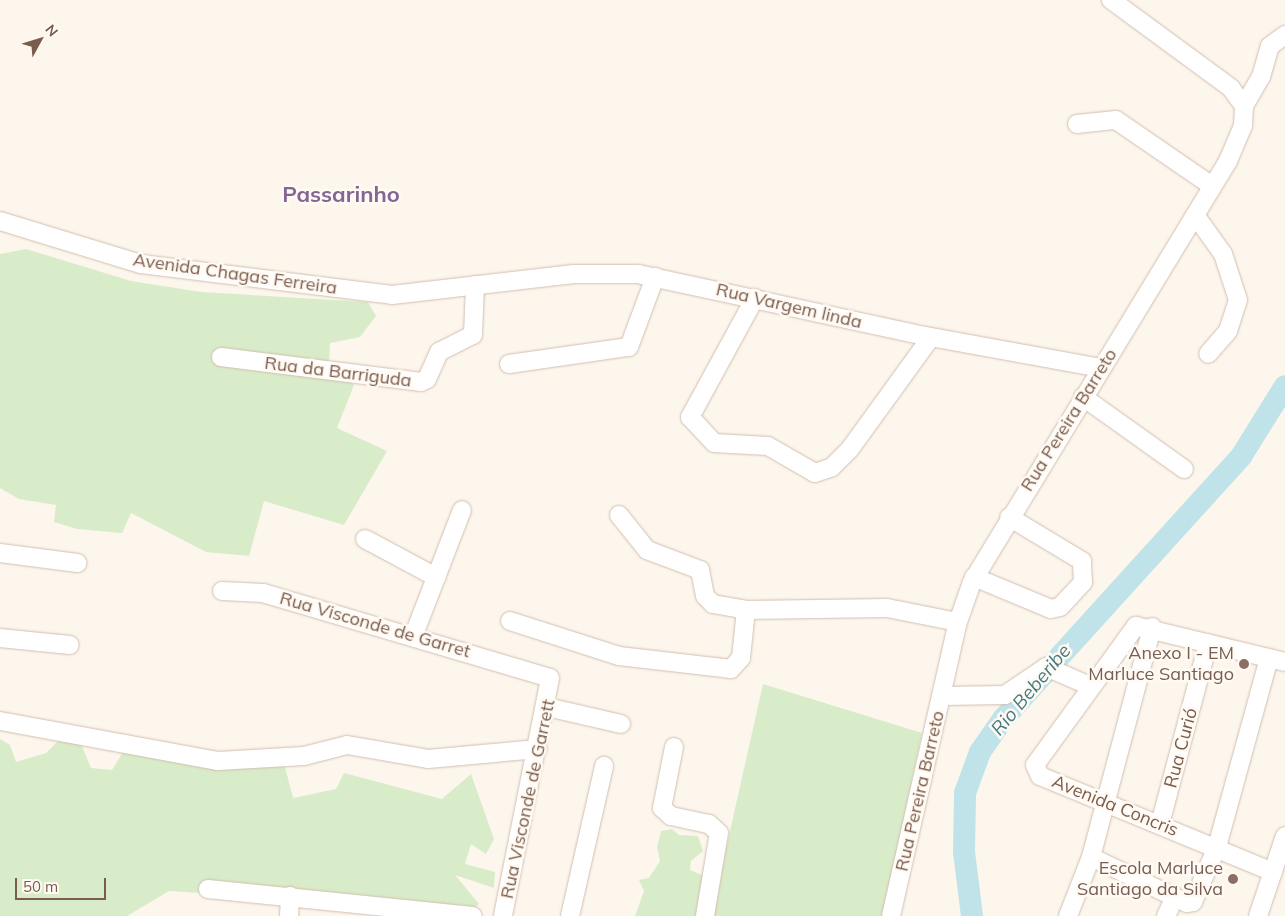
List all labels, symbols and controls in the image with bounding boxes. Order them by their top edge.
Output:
north arrow [15,15,65,65]
text: N [41,21,62,40]
district label: Passarinho [282,182,400,208]
street label: Avenida Chagas Ferreira [132,249,338,299]
street label: Rua Vargem linda [714,279,864,333]
street label: Rua Pereira Barreto [1016,345,1122,495]
street label: Rua da Barriguda [263,352,413,392]
street label: Rua Visconde de Garret [277,587,473,663]
water label: Rio Beberibe [986,640,1076,740]
place label: Anexo I - EM Marluce Santiago [1088,643,1234,686]
marker: Anexo I - EM Marluce Santiago [1238,658,1250,670]
street label: Rua Visconde de Garrett [496,697,560,901]
street label: Rua Curió [1160,706,1202,790]
street label: Rua Pereira Barreto [891,709,949,873]
street label: Avenida Concris [1049,771,1181,841]
place label: Escola Marluce Santiago da Silva [1077,858,1223,901]
scale bar [18,868,109,900]
marker: Escola Marluce Santiago da Silva [1227,873,1239,885]
text: 50 m [23,877,58,896]

